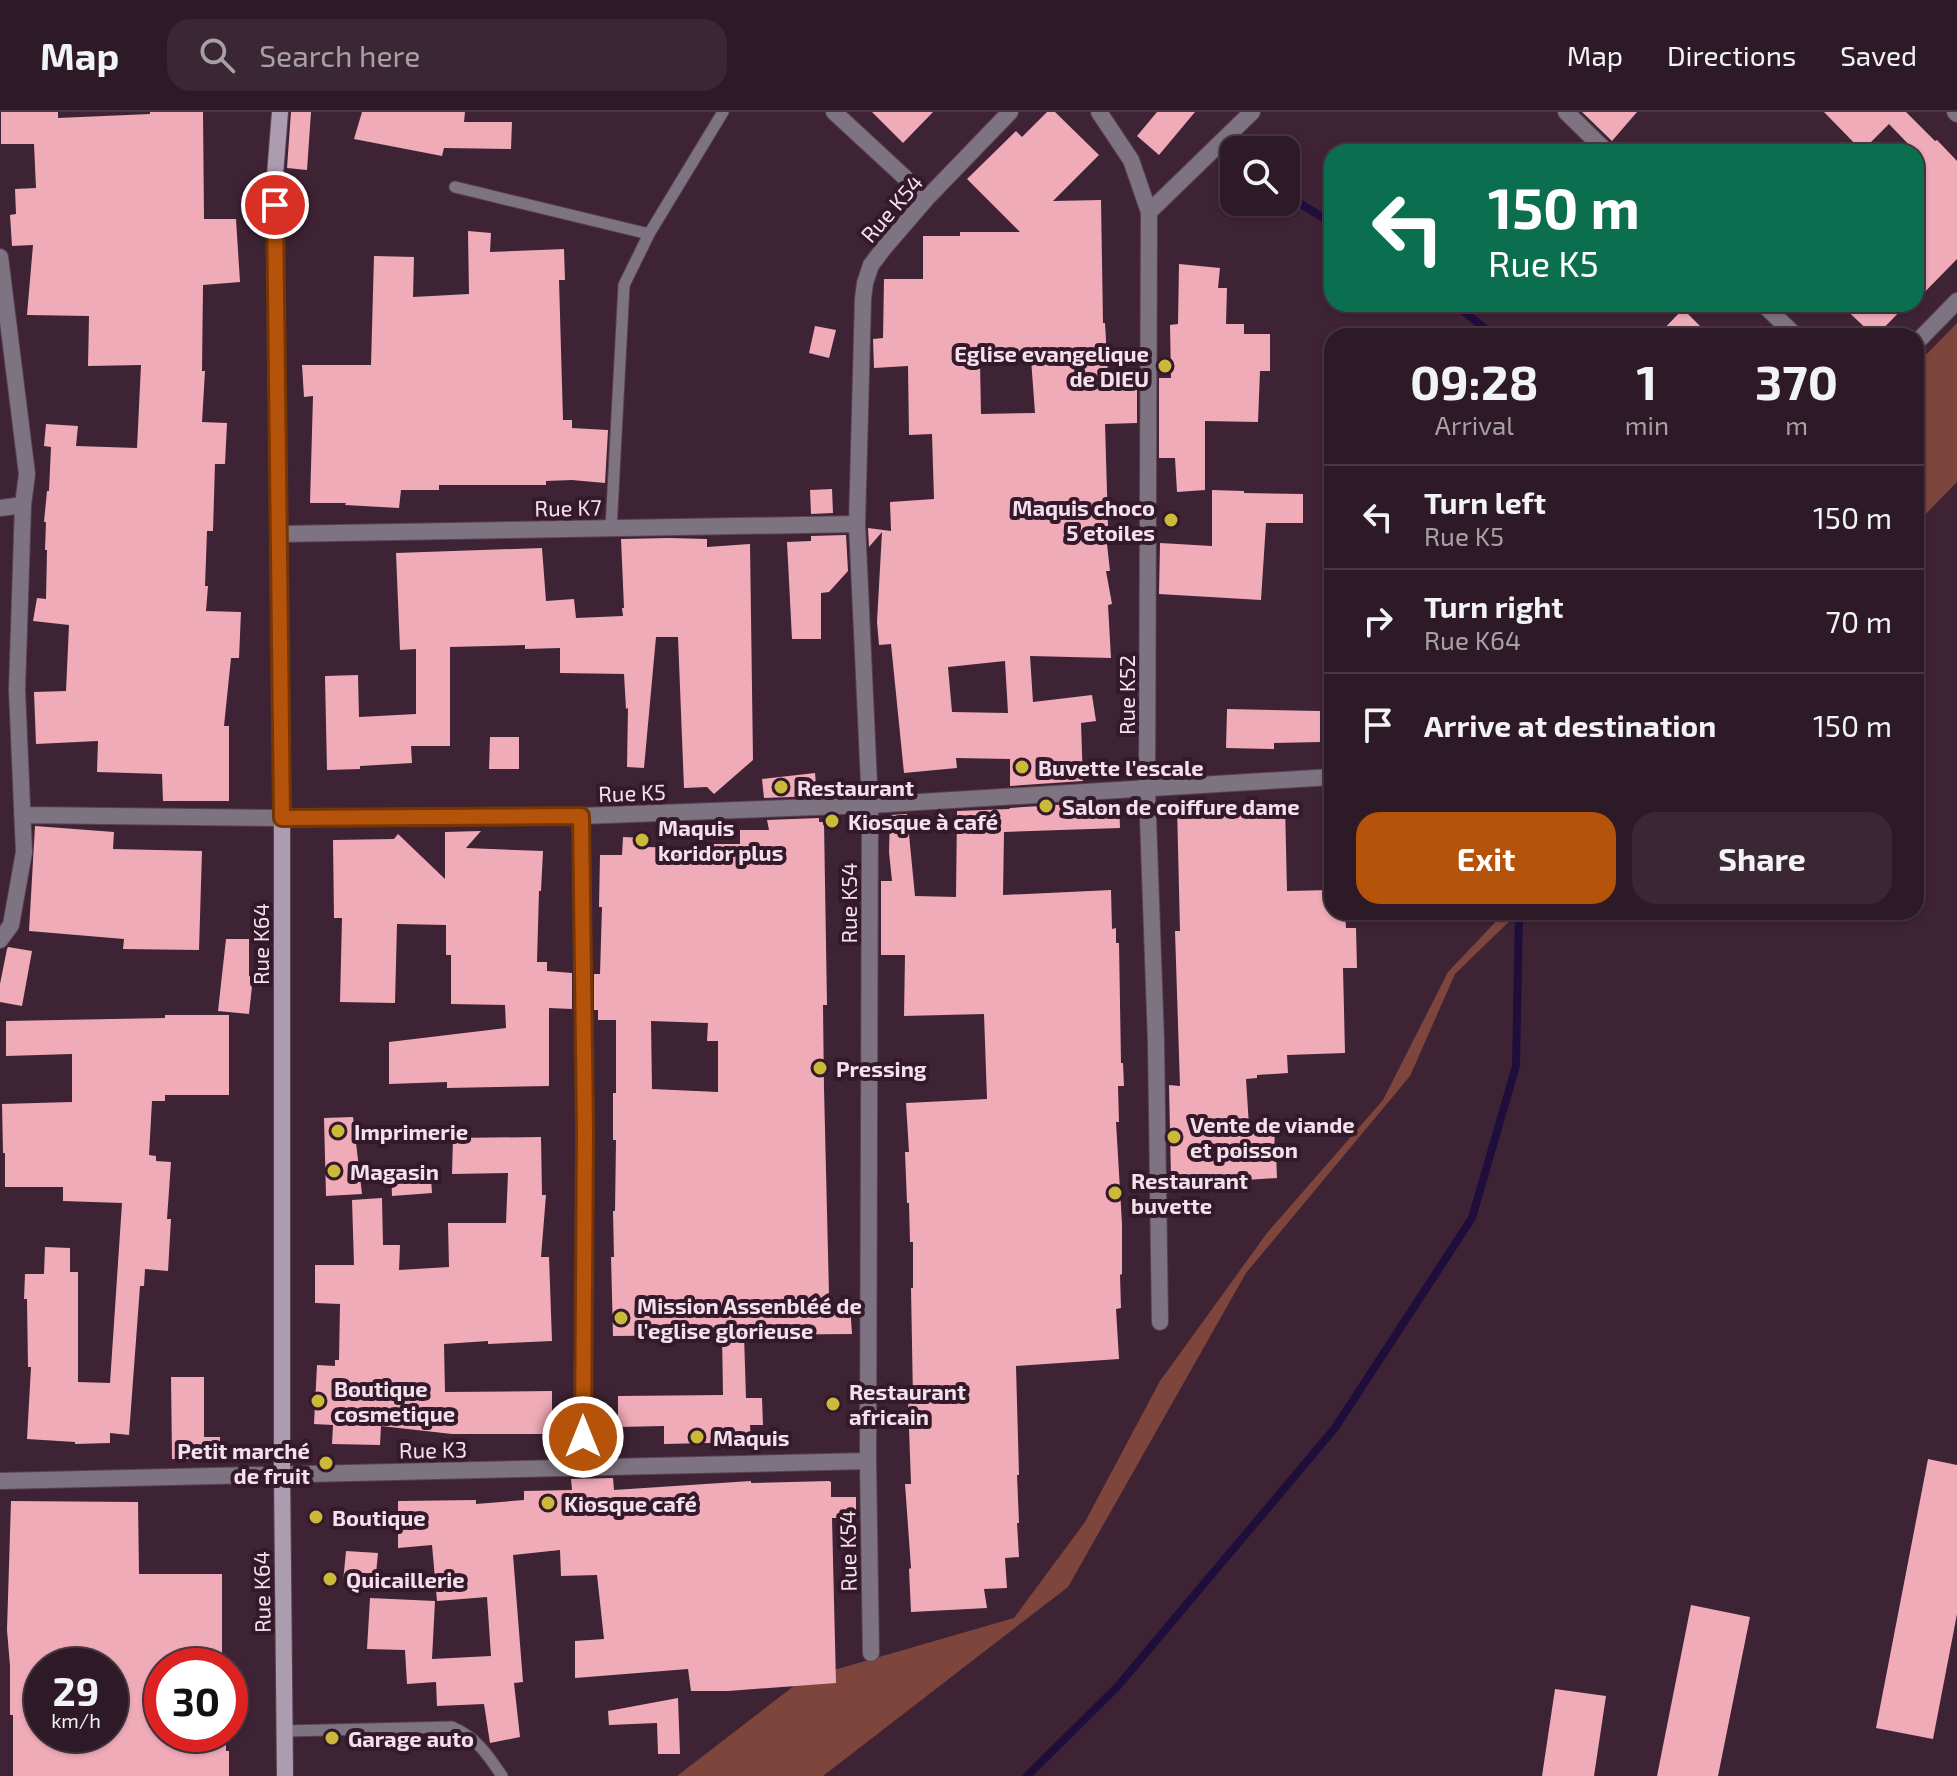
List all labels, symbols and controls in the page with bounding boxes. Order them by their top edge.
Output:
search box [167,19,727,91]
text: Map [40,32,119,78]
icon: search [195,33,239,77]
text: Search here [259,37,420,73]
text: Map [1567,38,1623,72]
text: Directions [1667,38,1796,72]
text: Saved [1840,38,1917,72]
map controls [1220,136,1300,216]
button: search [1220,136,1300,216]
street label: Rue K54 [855,169,927,247]
pin [241,171,309,239]
text: 150 m [1488,173,1640,240]
icon: left [1356,176,1460,280]
icon: arrive [253,183,297,227]
text: Rue K5 [1488,241,1599,284]
place label: Eglise evangelique de DIEU [954,340,1149,391]
text: 09:28 [1410,352,1539,410]
text: 1 [1637,352,1657,410]
text: 370 [1755,352,1838,410]
marker: Eglise evangelique de DIEU [1156,357,1174,375]
text: Arrival [1435,409,1514,440]
text: min [1625,409,1669,440]
text: m [1785,409,1808,440]
text: Turn left [1424,484,1546,520]
street label: Rue K7 [534,493,602,521]
place label: Maquis choco 5 etoiles [1012,494,1155,545]
icon: left [1356,495,1400,539]
text: 150 m [1813,499,1892,535]
marker: Maquis choco 5 etoiles [1162,511,1180,529]
text: Rue K5 [1424,520,1504,551]
text: Turn right [1424,588,1564,624]
icon: right [1356,599,1400,643]
text: 70 m [1826,603,1892,639]
text: Rue K64 [1424,624,1521,655]
street label: Rue K52 [1113,655,1139,735]
icon: arrive [1356,703,1400,747]
text: Arrive at destination [1424,707,1716,743]
text: 150 m [1813,707,1892,743]
place label: Buvette l'escale [1038,754,1204,780]
marker: Buvette l'escale [1013,758,1031,776]
place label: Restaurant [797,774,914,800]
street label: Rue K5 [598,778,666,806]
marker: Restaurant [772,778,790,796]
place label: Salon de coiffure dame [1062,793,1300,819]
marker: Salon de coiffure dame [1037,797,1055,815]
place label: Kiosque à café [848,808,998,834]
marker: Kiosque à café [823,812,841,830]
button: Exit [1356,812,1616,904]
button: Share [1632,812,1892,904]
place label: Maquis koridor plus [658,814,783,865]
marker: Maquis koridor plus [633,831,651,849]
street label: Rue K54 [835,862,861,944]
street label: Rue K64 [247,903,273,985]
place label: Pressing [836,1055,927,1081]
marker: Pressing [811,1059,829,1077]
place label: Vente de viande et poisson [1190,1111,1355,1162]
place label: Imprimerie [354,1118,468,1144]
marker: Imprimerie [329,1122,347,1140]
marker: Vente de viande et poisson [1165,1128,1183,1146]
place label: Magasin [350,1158,439,1184]
marker: Magasin [325,1162,343,1180]
place label: Restaurant buvette [1131,1167,1248,1218]
marker: Restaurant buvette [1106,1184,1124,1202]
place label: Mission Assenbléé de l'eglise glorieuse [637,1292,862,1343]
marker: Mission Assenbléé de l'eglise glorieuse [612,1309,630,1327]
place label: Boutique cosmetique [334,1375,455,1426]
place label: Restaurant africain [849,1378,966,1429]
marker: Boutique cosmetique [309,1392,327,1410]
position arrow [541,1395,625,1479]
marker: Restaurant africain [824,1395,842,1413]
place label: Maquis [713,1424,790,1450]
marker: Maquis [688,1428,706,1446]
street label: Rue K3 [399,1435,467,1463]
place label: Petit marché de fruit [177,1437,310,1488]
marker: Petit marché de fruit [317,1454,335,1472]
place label: Kiosque café [564,1490,697,1516]
marker: Kiosque café [539,1494,557,1512]
place label: Boutique [332,1504,426,1530]
marker: Boutique [307,1508,325,1526]
street label: Rue K54 [833,1510,861,1592]
street label: Rue K64 [247,1551,275,1633]
place label: Quicaillerie [346,1566,465,1593]
marker: Quicaillerie [321,1570,339,1588]
speed limit sign: 30 [144,1648,248,1752]
text: 29 [53,1666,99,1714]
text: km/h [51,1708,101,1732]
place label: Garage auto [348,1725,474,1751]
marker: Garage auto [323,1729,341,1747]

